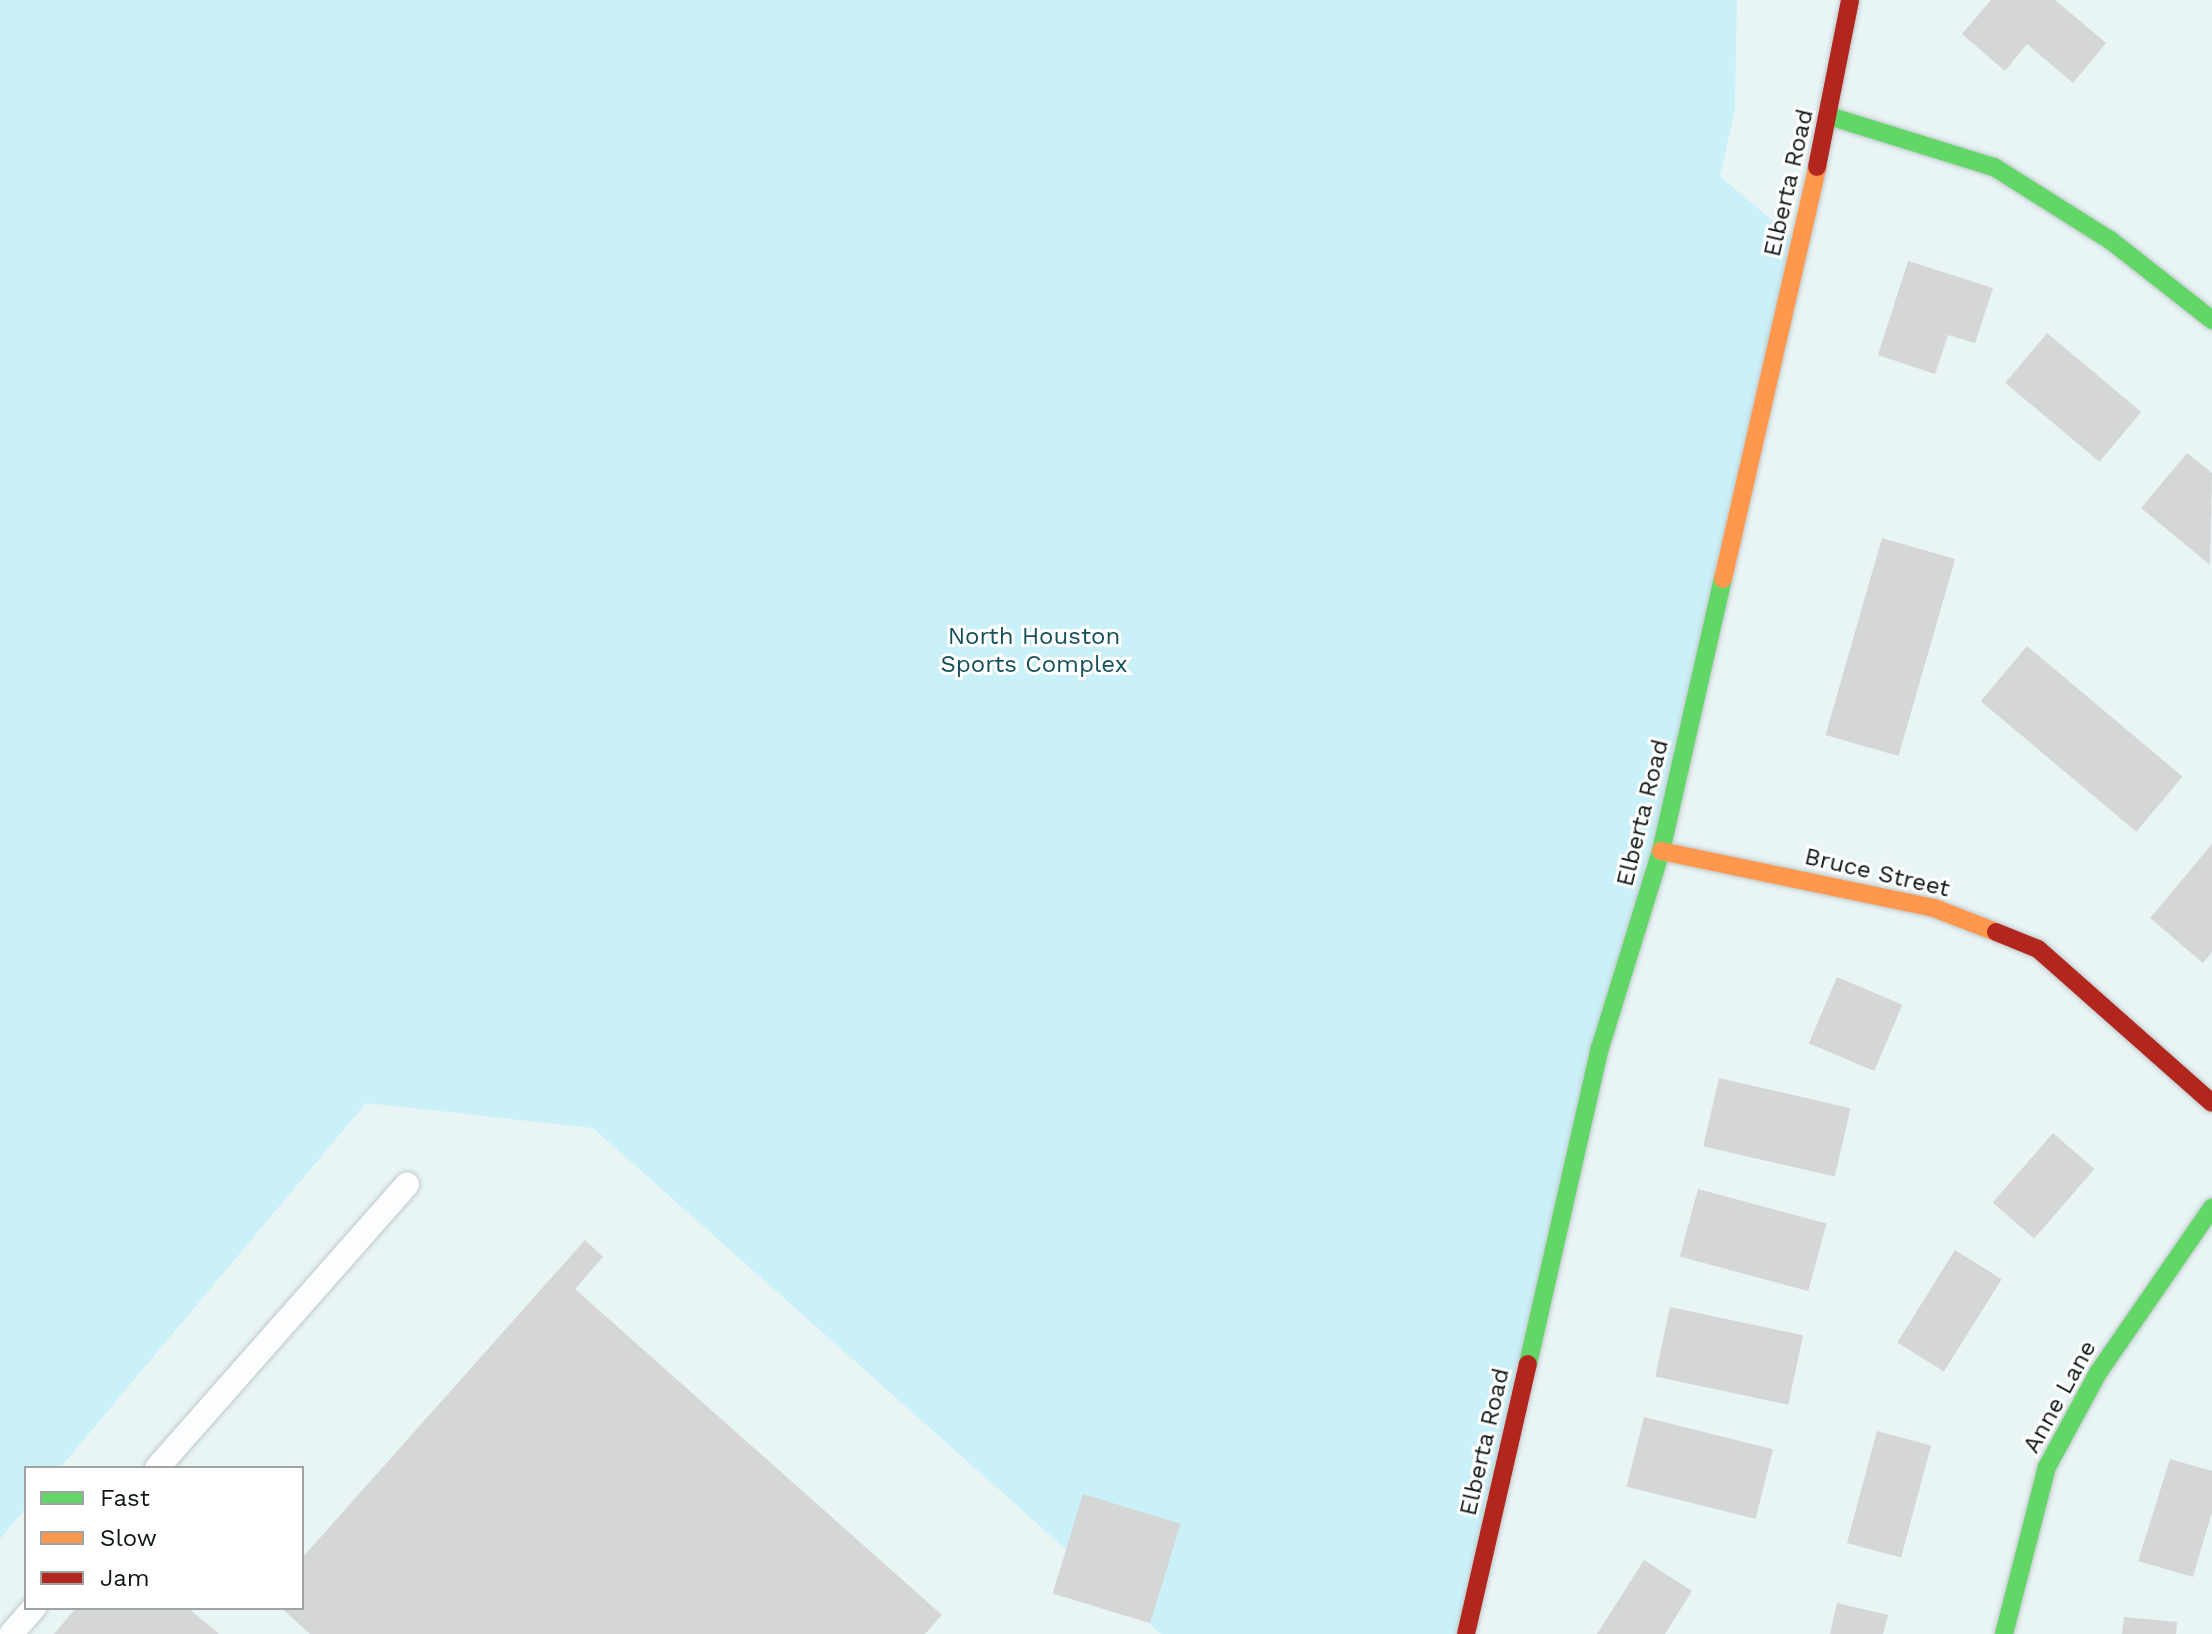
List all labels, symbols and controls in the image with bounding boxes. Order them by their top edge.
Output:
street label: Elberta Road [1758,106,1820,260]
park label: North Houston Sports Complex [941,623,1127,679]
street label: Elberta Road [1611,736,1675,890]
street label: Bruce Street [1802,842,1952,904]
street label: Anne Lane [2017,1336,2103,1458]
street label: Elberta Road [1454,1365,1516,1519]
legend [24,1466,304,1610]
text: Fast [100,1484,150,1512]
text: Slow [100,1524,157,1552]
text: Jam [100,1564,150,1592]

